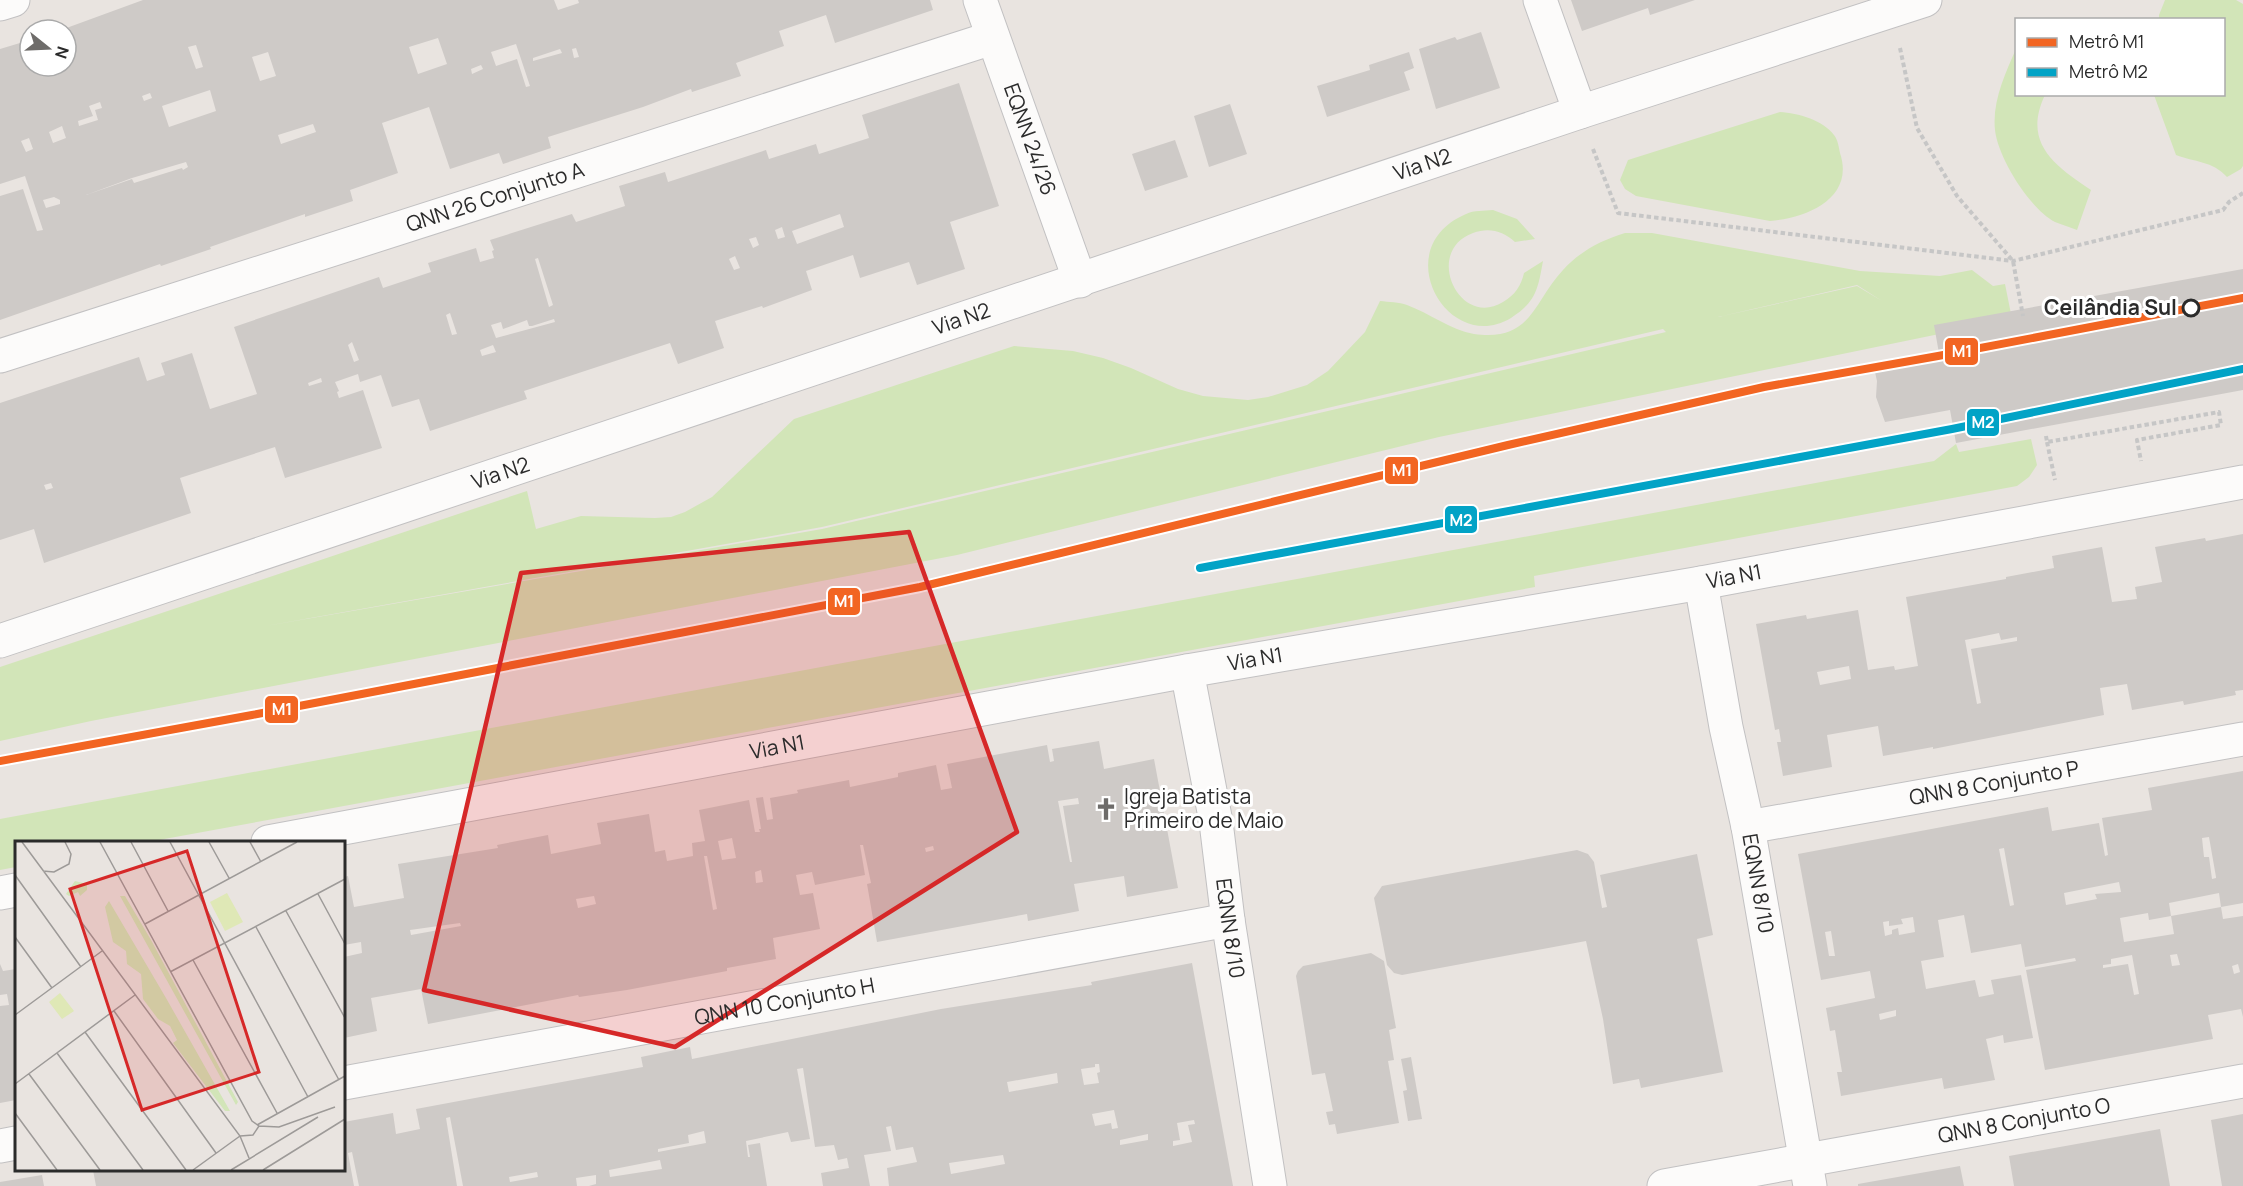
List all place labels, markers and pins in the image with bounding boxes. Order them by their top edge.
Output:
place label: Ceilândia Sul [2044,293,2177,321]
marker: Ceilândia Sul [2182,299,2200,317]
place label: Igreja Batista Primeiro de Maio [1124,782,1284,834]
church icon: Igreja Batista Primeiro de Maio [1093,796,1119,822]

